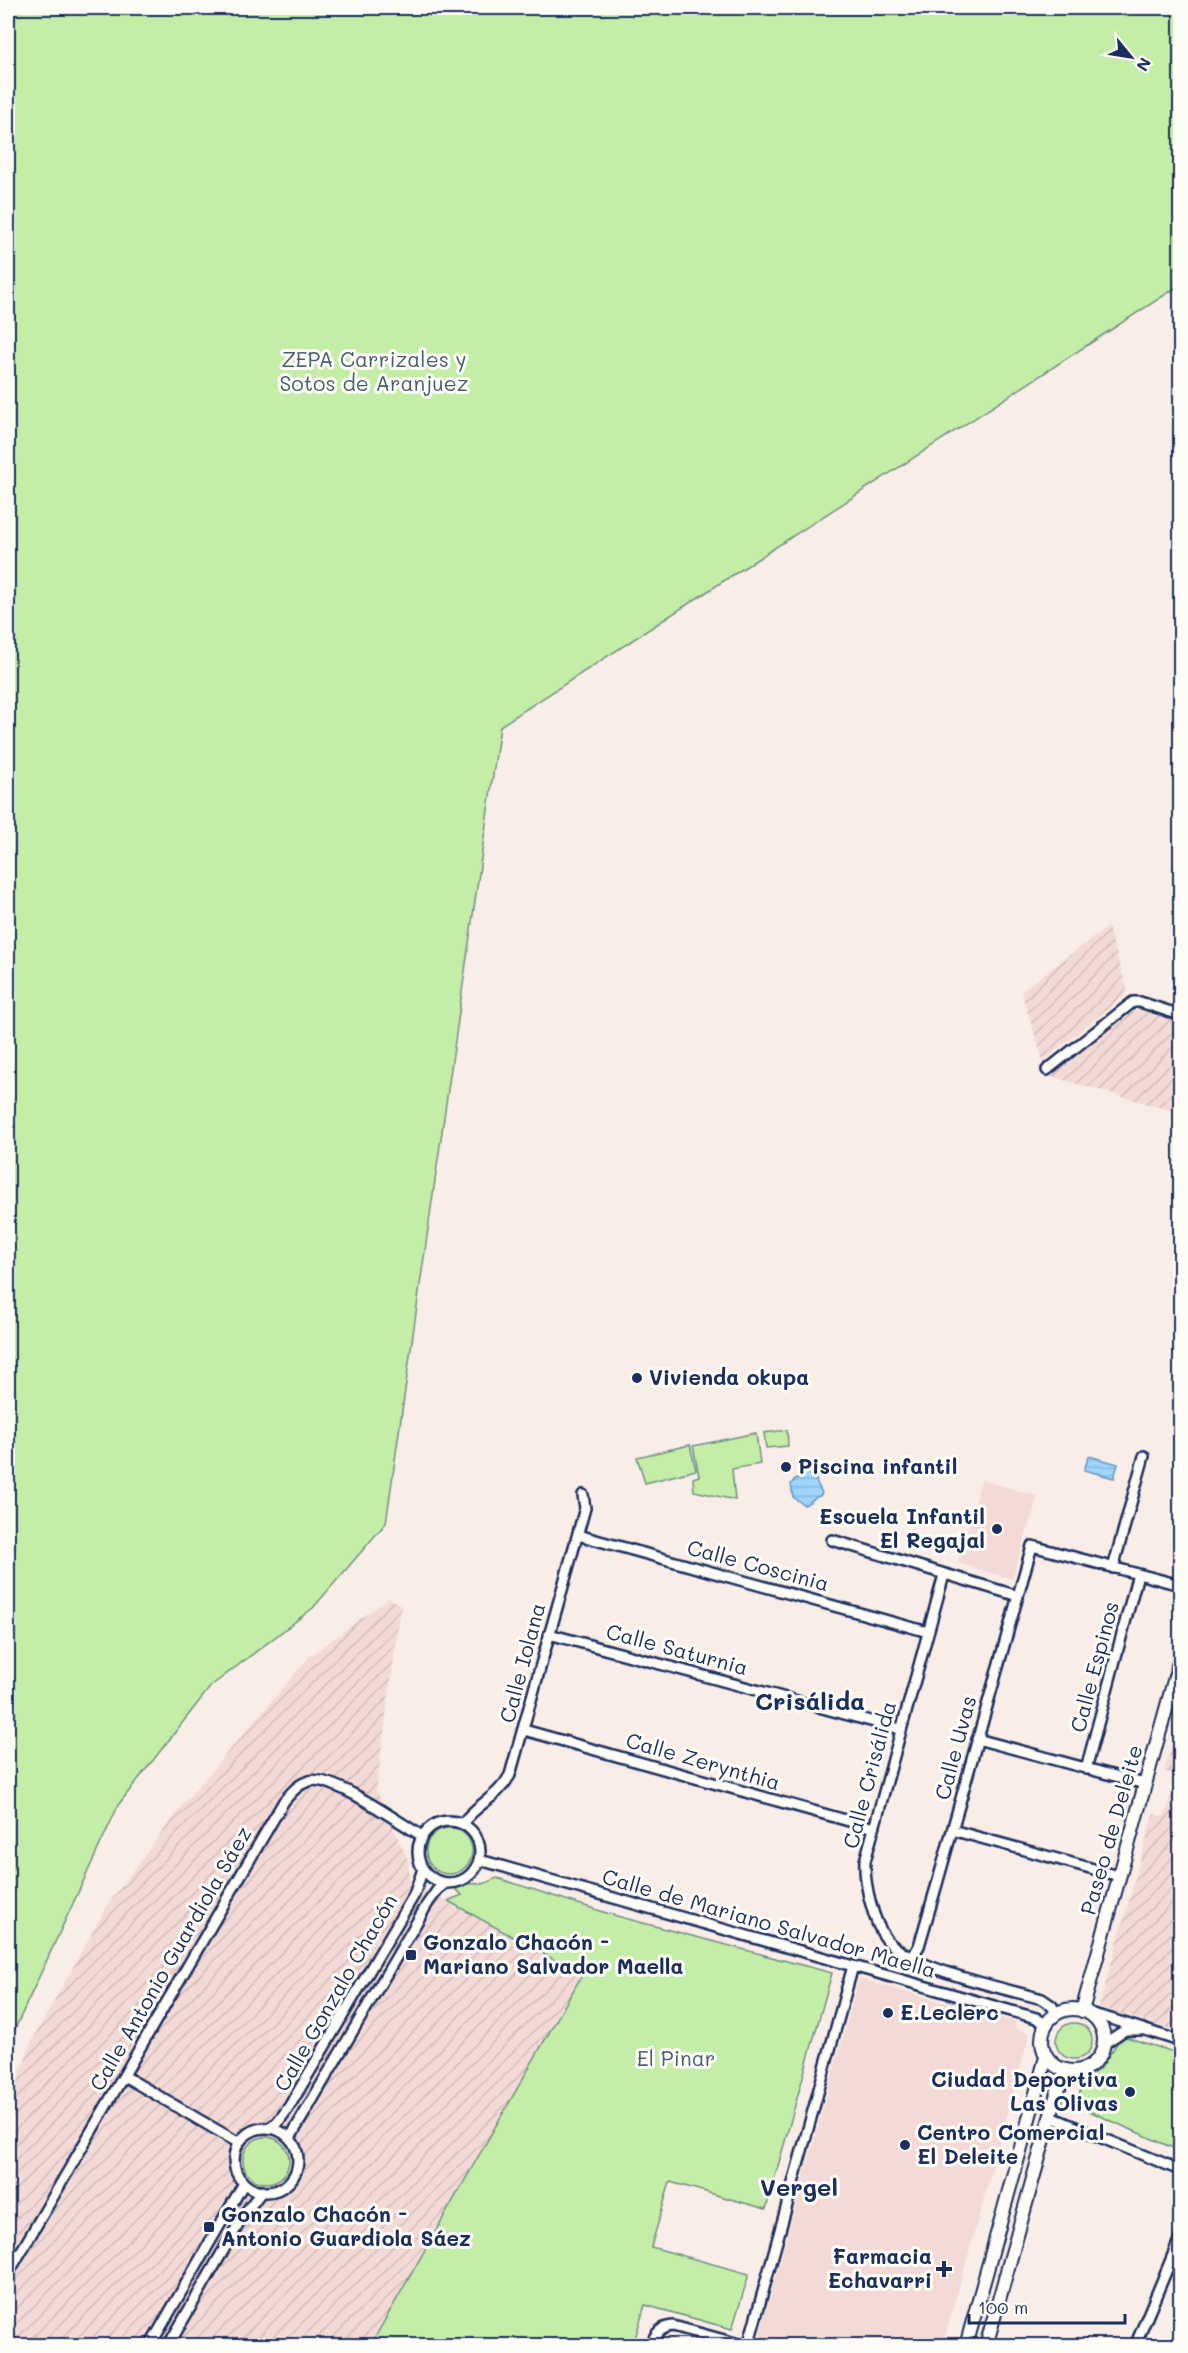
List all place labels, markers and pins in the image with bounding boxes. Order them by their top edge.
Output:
place label: Vivienda okupa [649,1363,809,1390]
marker: Vivienda okupa [630,1371,644,1385]
place label: Piscina infantil [798,1452,957,1479]
marker: Piscina infantil [779,1460,793,1474]
place label: Escuela Infantil El Regajal [819,1502,985,1553]
marker: Escuela Infantil El Regajal [990,1522,1004,1536]
place label: Gonzalo Chacón - Mariano Salvador Maella [423,1928,683,1979]
marker: Gonzalo Chacón - Mariano Salvador Maella [404,1948,418,1962]
place label: E.Leclerc [900,1998,999,2025]
marker: E.Leclerc [881,2006,895,2020]
place label: Ciudad Deportiva Las Olivas [931,2065,1118,2116]
marker: Ciudad Deportiva Las Olivas [1123,2085,1137,2099]
place label: Centro Comercial El Deleite [917,2118,1104,2169]
marker: Centro Comercial El Deleite [898,2138,912,2152]
place label: Gonzalo Chacón - Antonio Guardiola Sáez [221,2200,471,2251]
marker: Gonzalo Chacón - Antonio Guardiola Sáez [202,2220,216,2234]
place label: Farmacia Echavarri [828,2242,932,2293]
marker: Farmacia Echavarri [937,2262,951,2276]

